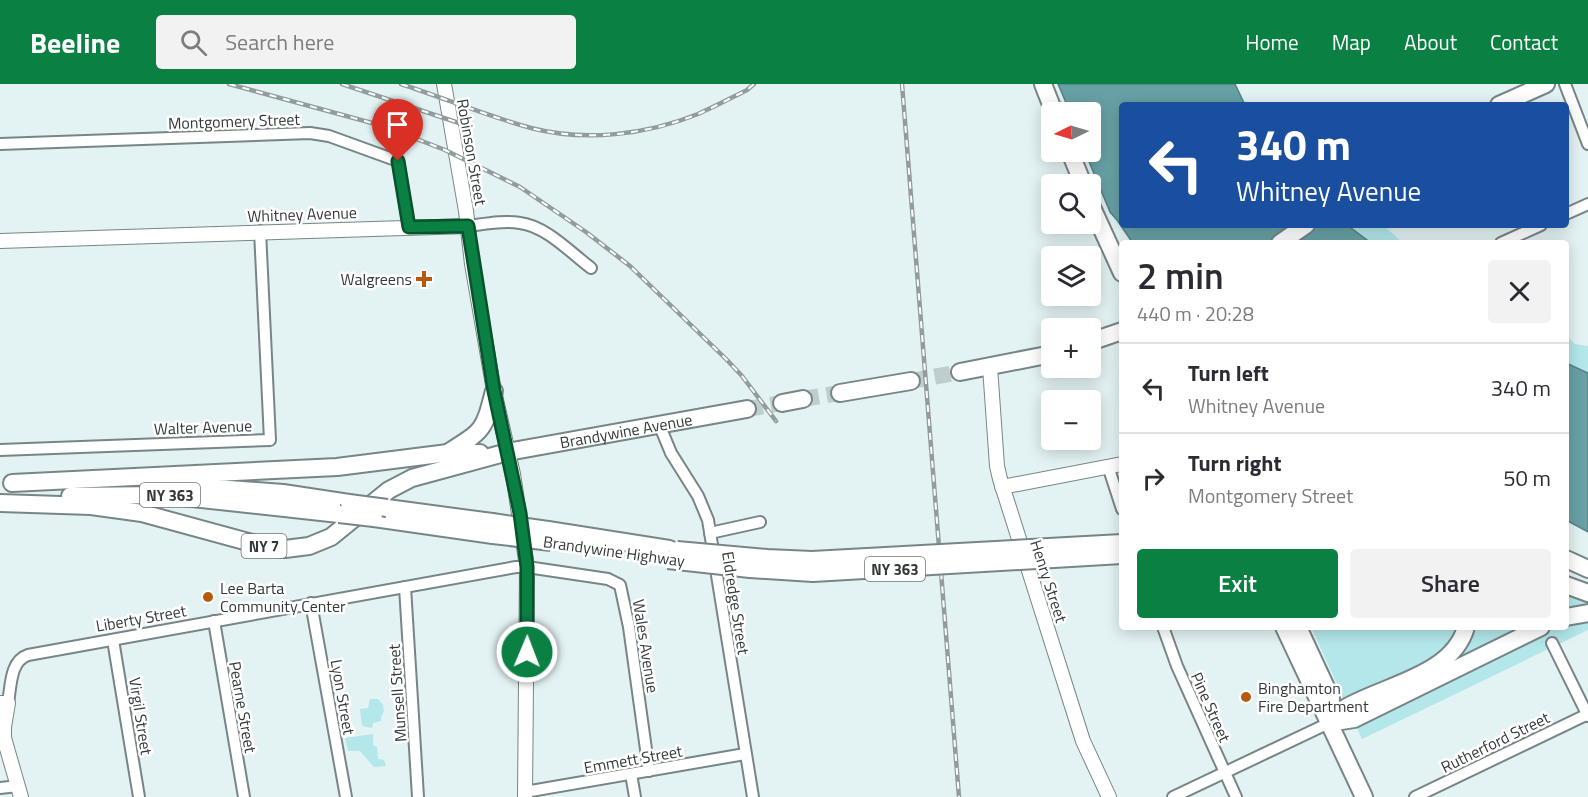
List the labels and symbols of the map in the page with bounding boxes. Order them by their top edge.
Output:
street label: Robinson Street [451,97,493,208]
pin [372,99,423,161]
north arrow [1041,102,1101,162]
street label: Montgomery Street [168,107,301,135]
street label: Whitney Avenue [247,200,357,228]
place label: Walgreens [341,267,412,291]
marker: Walgreens [417,272,431,286]
street label: Brandywine Avenue [558,407,694,454]
street label: Walter Avenue [153,413,253,441]
road number: NY 363 [140,483,200,507]
street label: Brandywine Highway [542,529,687,573]
road number: NY 7 [242,534,286,558]
street label: Henry Street [1024,537,1074,626]
street label: Eldredge Street [716,550,756,657]
road number: NY 363 [865,557,925,581]
place label: Lee Barta Community Center [220,576,346,618]
marker: Lee Barta Community Center [201,590,215,604]
street label: Wales Avenue [627,597,665,695]
street label: Liberty Street [94,598,188,638]
position arrow [495,620,559,684]
street label: Munsell Street [382,643,412,743]
street label: Lyon Street [325,657,362,737]
street label: Pearne Street [223,659,263,755]
street label: Pine Street [1185,668,1237,746]
street label: Virgil Street [123,675,159,757]
place label: Binghamton Fire Department [1258,676,1369,718]
marker: Binghamton Fire Department [1239,690,1253,704]
street label: Rutherford Street [1437,705,1554,779]
street label: Emmett Street [582,738,685,779]

